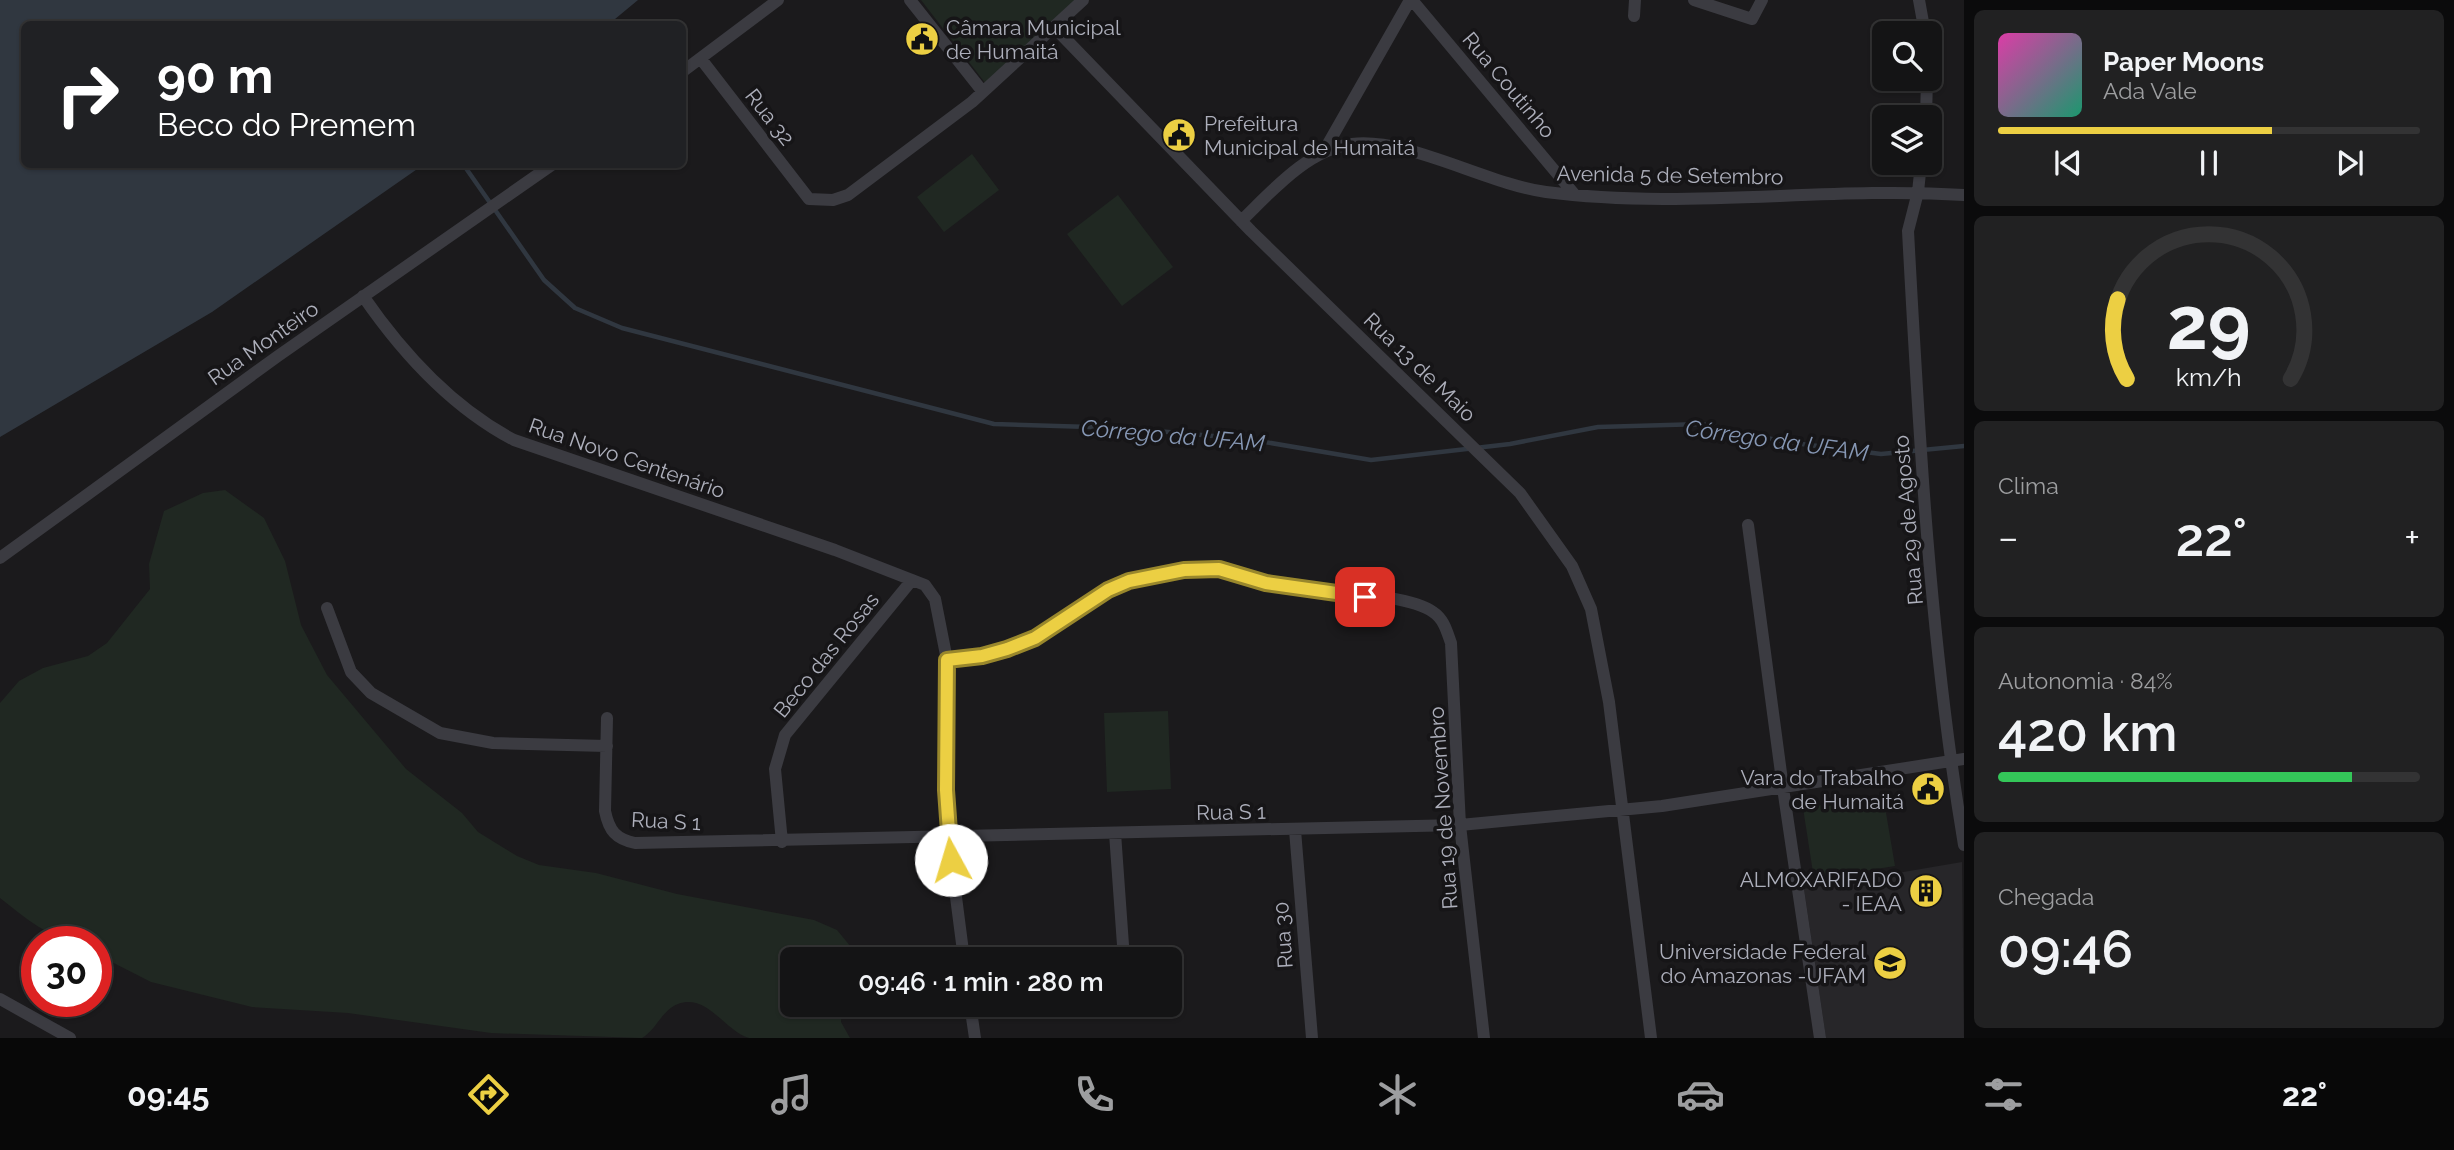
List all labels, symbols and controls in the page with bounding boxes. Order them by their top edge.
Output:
place label: Câmara Municipal de Humaitá [946,15,1121,64]
public building icon: Câmara Municipal de Humaitá [903,20,941,58]
map controls [1872,21,1942,175]
button: search [1872,21,1942,91]
street label: Rua Coutinho [1457,27,1561,143]
text: 90 m [157,47,273,104]
text: Paper Moons [2103,47,2264,77]
icon: right [42,49,133,140]
text: Ada Vale [2103,77,2197,104]
street label: Rua 32 [740,84,800,150]
button: layers [1872,105,1942,175]
text: Beco do Premem [157,106,416,143]
place label: Prefeitura Municipal de Humaitá [1204,111,1415,160]
public building icon: Prefeitura Municipal de Humaitá [1160,116,1198,154]
icon: previous [2049,144,2087,182]
icon: pause [2190,144,2228,182]
icon: next [2331,144,2369,182]
street label: Avenida 5 de Setembro [1556,161,1784,189]
text: 29 [2167,282,2251,367]
street label: Rua Monteiro [203,296,323,390]
street label: Rua 13 de Maio [1359,307,1481,427]
text: km/h [2176,362,2242,392]
street label: Rua Novo Centenário [526,413,728,503]
water label: Córrego da UFAM [1080,414,1267,457]
water label: Córrego da UFAM [1684,414,1871,466]
street label: Rua 29 de Agosto [1888,434,1928,606]
text: Clima [1998,472,2059,499]
text: 22° [2176,507,2247,568]
text: − [1998,515,2018,560]
text: + [2404,515,2420,560]
pin [1335,567,1395,627]
icon: arrive [1346,578,1384,616]
street label: Beco das Rosas [768,588,884,722]
text: Autonomia · 84% [1998,667,2173,694]
text: 420 km [1998,702,2177,763]
street label: Rua 19 de Novembro [1423,706,1463,910]
place label: Vara do Trabalho de Humaitá [1740,765,1904,814]
public building icon: Vara do Trabalho de Humaitá [1909,770,1947,808]
street label: Rua S 1 [1196,799,1266,825]
street label: Rua S 1 [630,807,702,835]
position arrow [914,823,988,897]
place label: ALMOXARIFADO - IEAA [1740,867,1902,916]
building icon: ALMOXARIFADO - IEAA [1907,872,1945,910]
text: Chegada [1998,883,2094,910]
street label: Rua 30 [1268,901,1298,969]
text: 09:46 [1998,918,2133,979]
speed limit sign: 30 [21,926,112,1017]
place label: Universidade Federal do Amazonas -UFAM [1659,939,1866,988]
school or university icon: Universidade Federal do Amazonas -UFAM [1871,944,1909,982]
text: 09:46 · 1 min · 280 m [858,967,1104,997]
icon: directions [464,1070,513,1119]
icon: music [767,1070,816,1119]
icon: phone [1070,1070,1119,1119]
icon: climate [1373,1070,1422,1119]
icon: car [1676,1070,1725,1119]
icon: filters [1979,1070,2028,1119]
text: 09:45 [127,1076,209,1113]
text: 22° [2282,1076,2327,1113]

